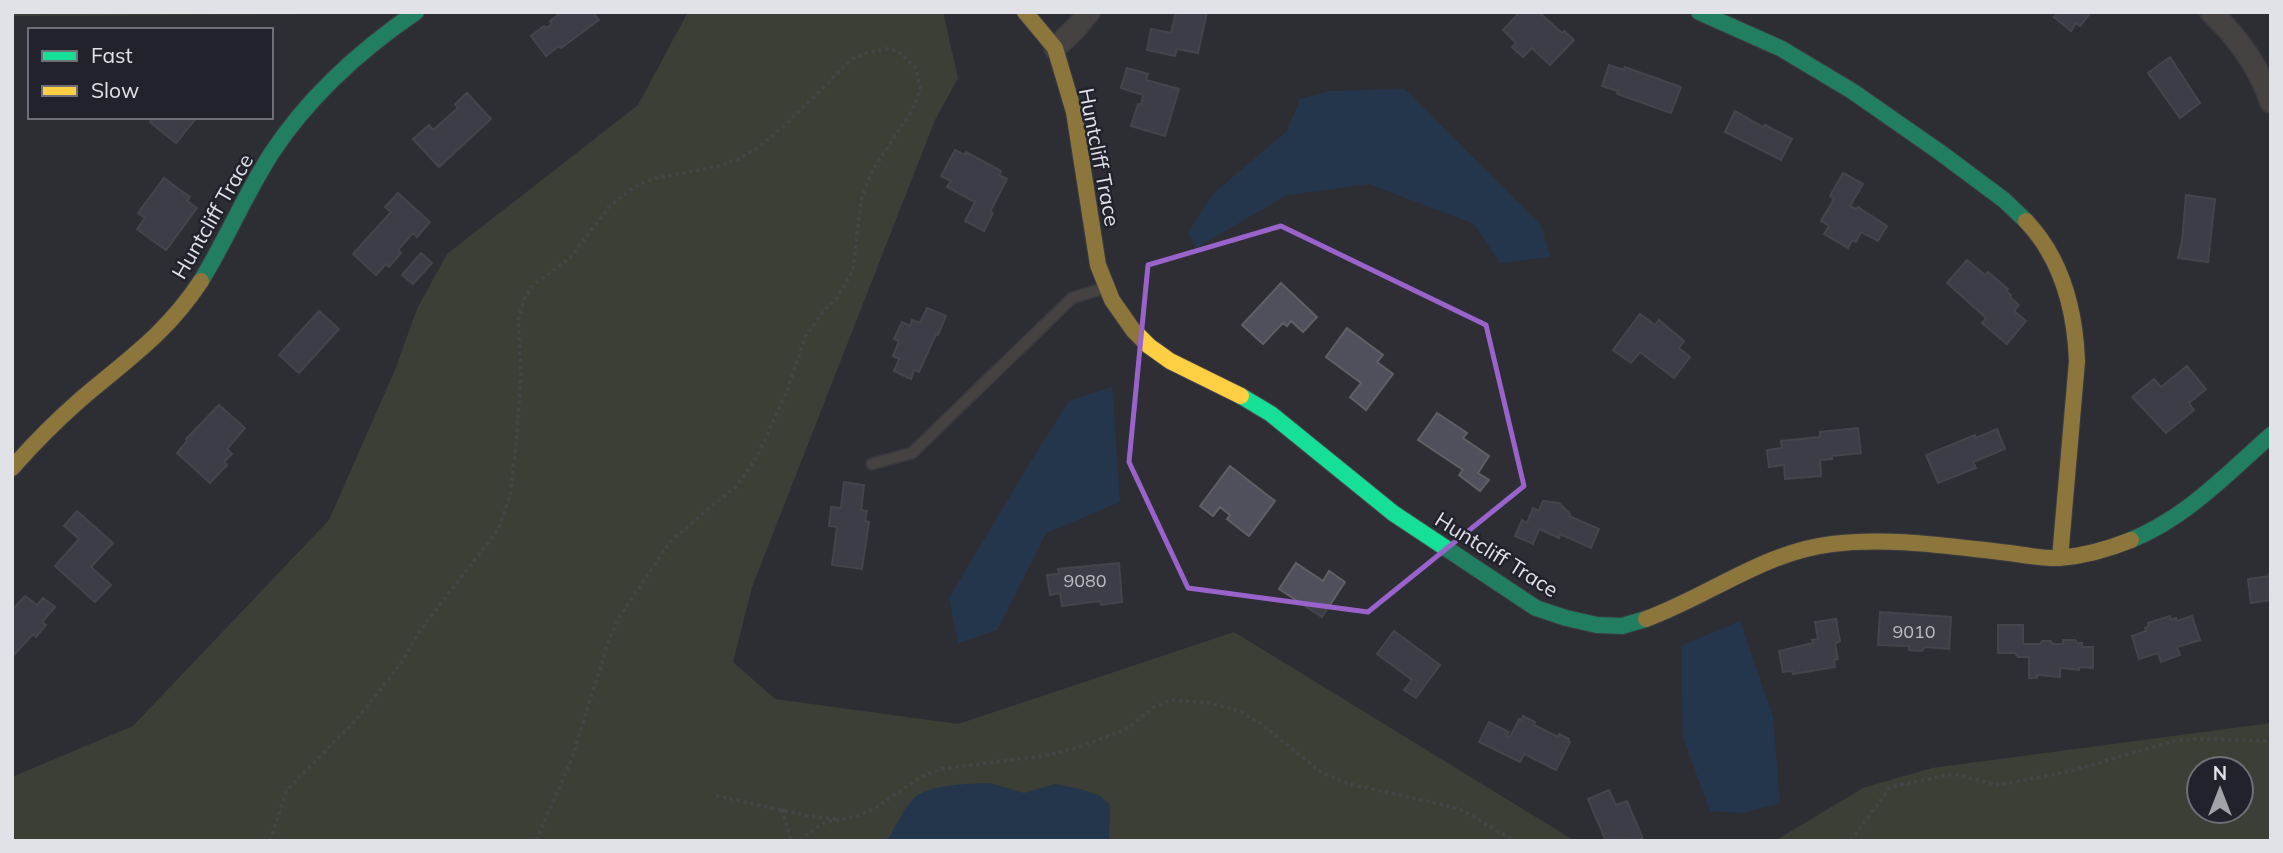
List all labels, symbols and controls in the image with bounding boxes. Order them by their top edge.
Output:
legend [28,28,273,119]
text: Fast [91,42,133,68]
text: Slow [91,77,139,103]
street label: Huntcliff Trace [1074,86,1126,228]
street label: Huntcliff Trace [166,149,258,283]
street label: Huntcliff Trace [1431,506,1563,602]
house number: 9080 [1063,569,1107,592]
house number: 9010 [1892,620,1936,643]
north arrow [2185,755,2255,825]
text: N [2213,761,2227,785]

